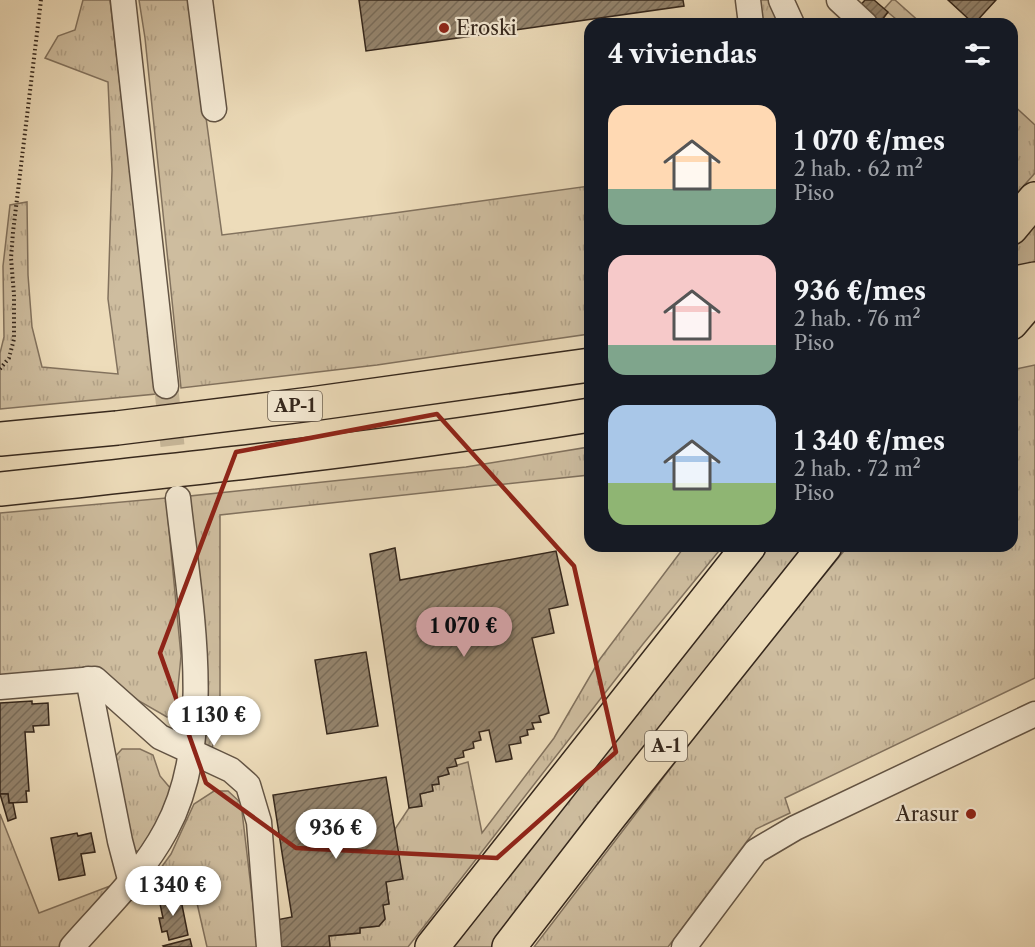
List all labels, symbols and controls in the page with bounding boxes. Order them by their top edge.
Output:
place label: Eroski [456,16,517,40]
marker: Eroski [437,21,451,35]
text: 4 viviendas [608,38,757,70]
icon: filters [961,38,994,71]
text: 1 070 €/mes [794,125,945,157]
icon: home [656,129,728,201]
text: 2 hab. · 62 m² [794,157,923,181]
text: Piso [794,181,834,205]
text: 936 €/mes [794,275,926,307]
icon: home [656,279,728,351]
text: 2 hab. · 76 m² [794,307,921,331]
text: Piso [794,331,834,355]
road number: AP-1 [268,391,322,421]
text: 1 340 €/mes [794,425,945,457]
icon: home [656,429,728,501]
text: 2 hab. · 72 m² [794,457,921,481]
text: Piso [794,481,834,505]
pin: 1 070 € [409,607,519,658]
text: 1 070 € [430,614,498,638]
pin: 1 130 € [159,696,269,747]
text: 1 130 € [182,703,246,727]
road number: A-1 [645,731,687,761]
place label: Arasur [895,802,960,826]
marker: Arasur [964,807,978,821]
pin: 936 € [294,809,378,860]
text: 936 € [310,816,362,840]
pin: 1 340 € [118,866,228,917]
text: 1 340 € [139,873,207,897]

